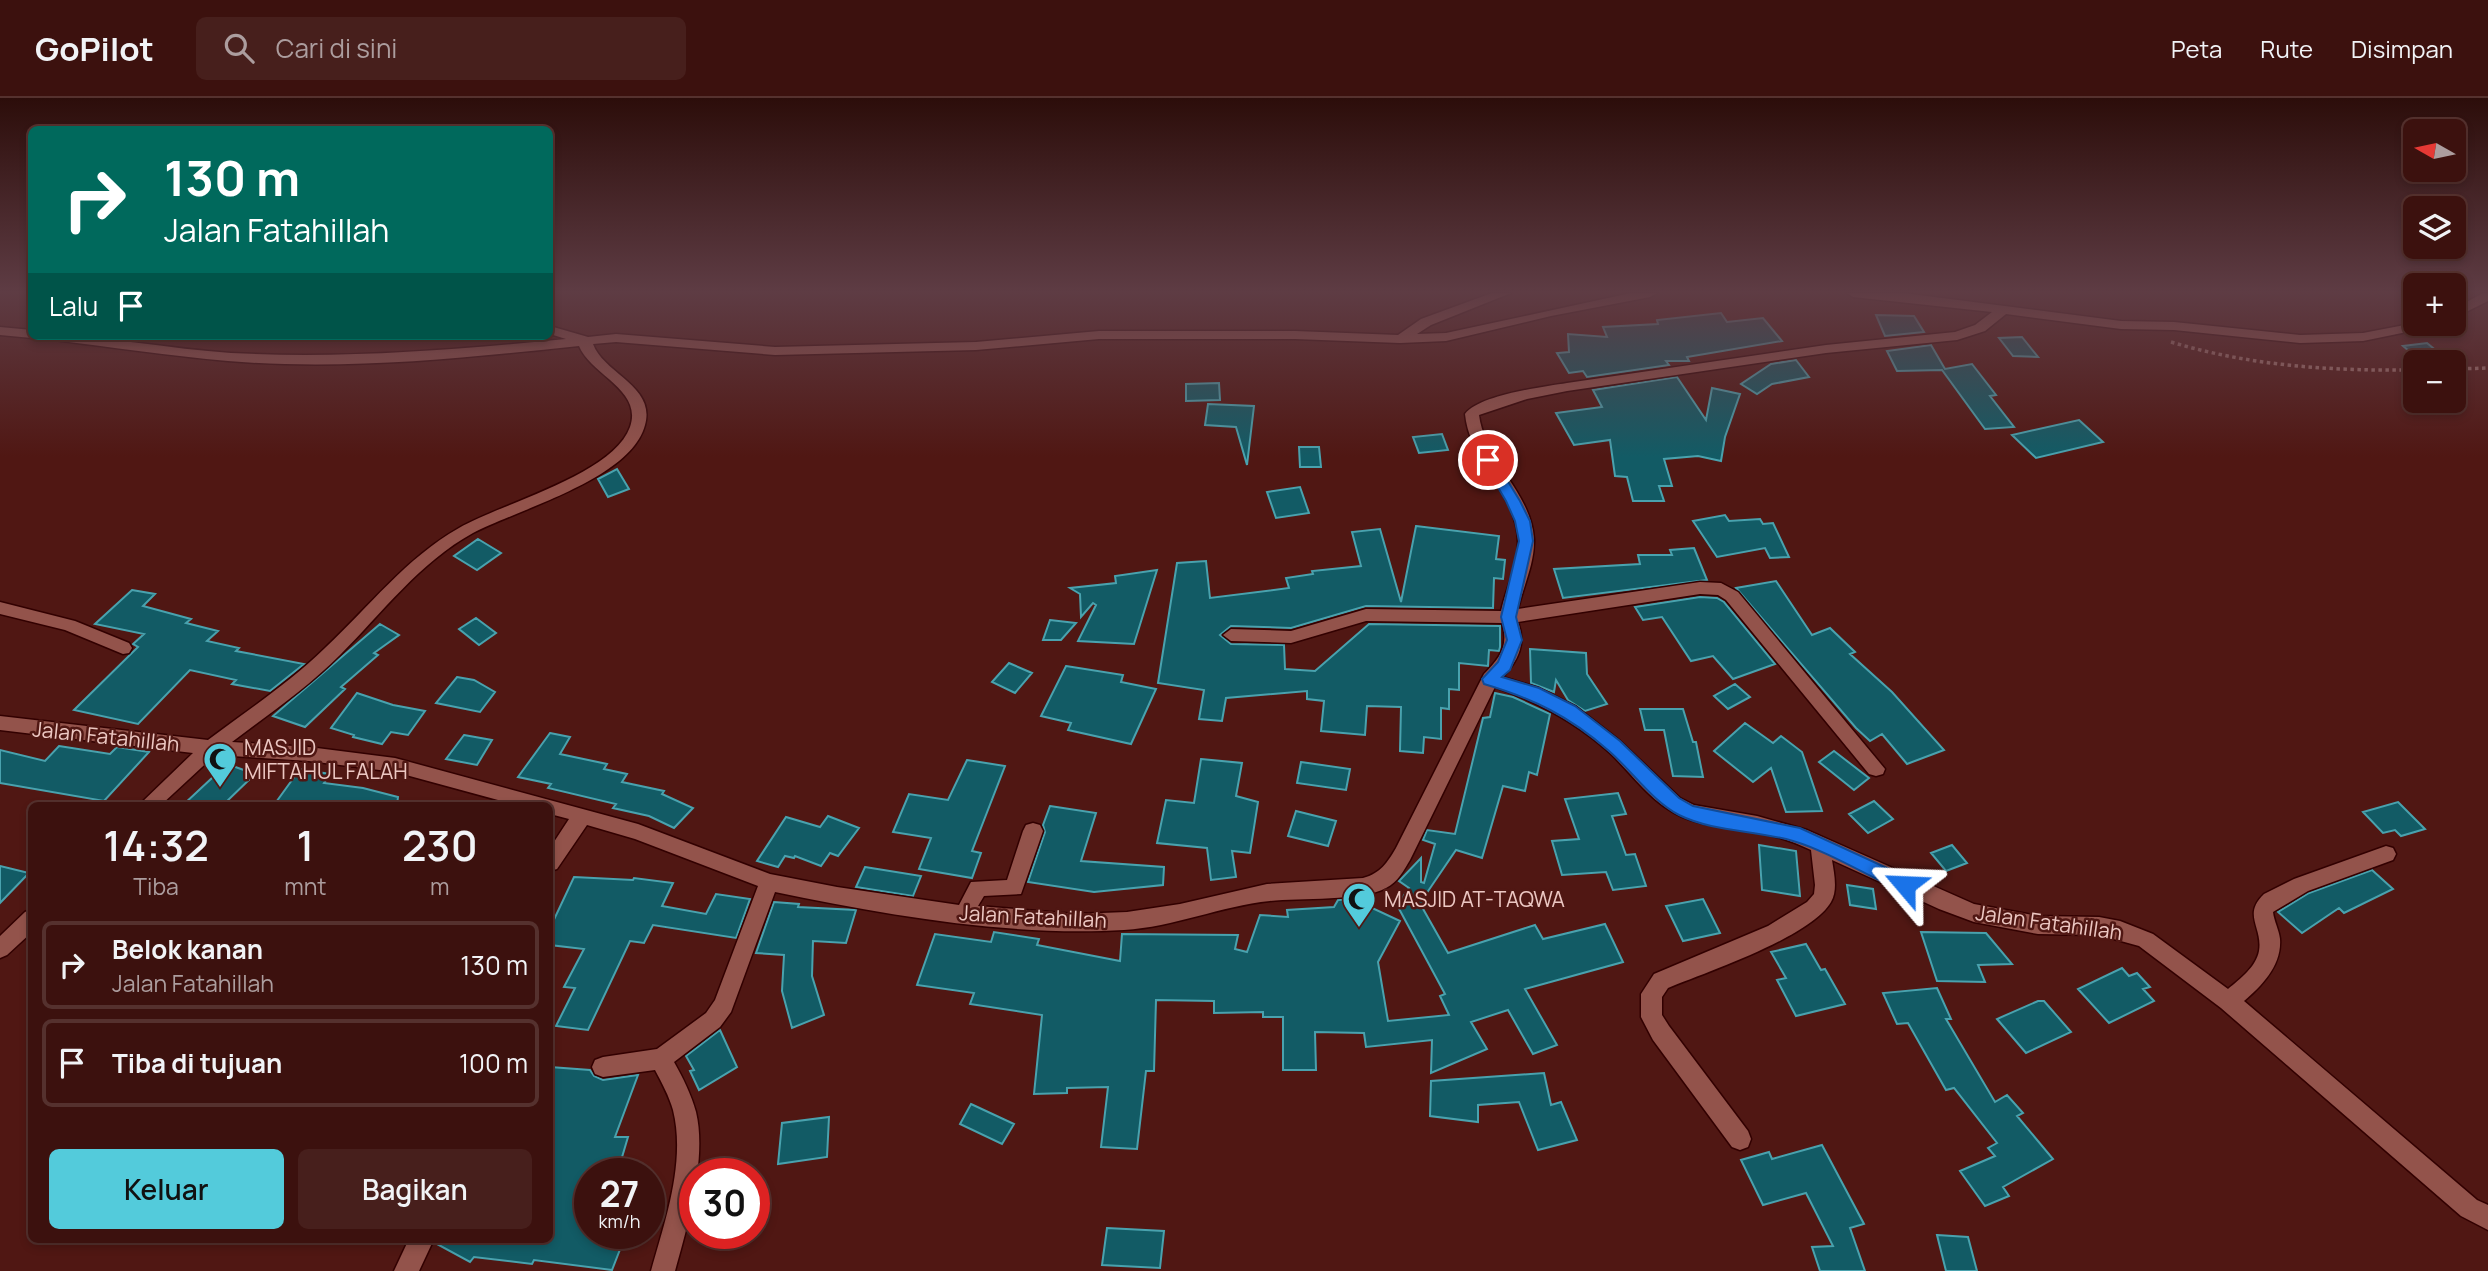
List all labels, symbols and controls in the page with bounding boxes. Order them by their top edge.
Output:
search box [196,17,686,80]
text: GoPilot [35,26,154,71]
icon: search [220,29,258,67]
text: Cari di sini [276,30,397,66]
text: Peta [2171,32,2222,65]
text: Rute [2260,32,2313,65]
text: Disimpan [2351,32,2453,65]
north arrow [2403,119,2466,182]
map controls [2403,119,2466,413]
text: 130 m [164,144,300,211]
icon: right [49,154,140,245]
button: layers [2403,196,2466,259]
text: Jalan Fatahillah [164,208,389,252]
button: + [2403,273,2466,336]
icon: arrive [112,287,150,325]
text: Lalu [49,288,98,324]
button: − [2403,350,2466,413]
pin [1458,430,1518,490]
icon: arrive [1469,441,1507,479]
street label: Jalan Fatahillah [31,714,181,758]
place label: MASJID MIFTAHUL FALAH [244,733,408,785]
mosque icon: MASJID MIFTAHUL FALAH [201,740,239,789]
text: 14:32 [103,816,209,874]
text: 1 [297,816,314,874]
text: 230 [402,816,478,874]
position arrow [1868,848,1942,922]
text: Tiba [133,870,179,902]
text: mnt [284,870,327,902]
text: m [430,870,450,902]
mosque icon: MASJID AT-TAQWA [1340,880,1378,929]
place label: MASJID AT-TAQWA [1384,885,1565,913]
street label: Jalan Fatahillah [958,898,1108,934]
street label: Jalan Fatahillah [1974,898,2124,946]
text: Belok kanan [112,931,263,967]
icon: right [53,946,91,984]
text: 130 m [460,947,528,983]
text: Jalan Fatahillah [112,967,274,999]
icon: arrive [53,1044,91,1082]
text: Tiba di tujuan [112,1045,282,1081]
text: 100 m [459,1045,528,1081]
button: Keluar [49,1149,284,1229]
button: Bagikan [298,1149,532,1229]
speed limit sign: 30 [679,1158,770,1249]
text: 27 [600,1170,639,1218]
text: km/h [599,1209,640,1233]

